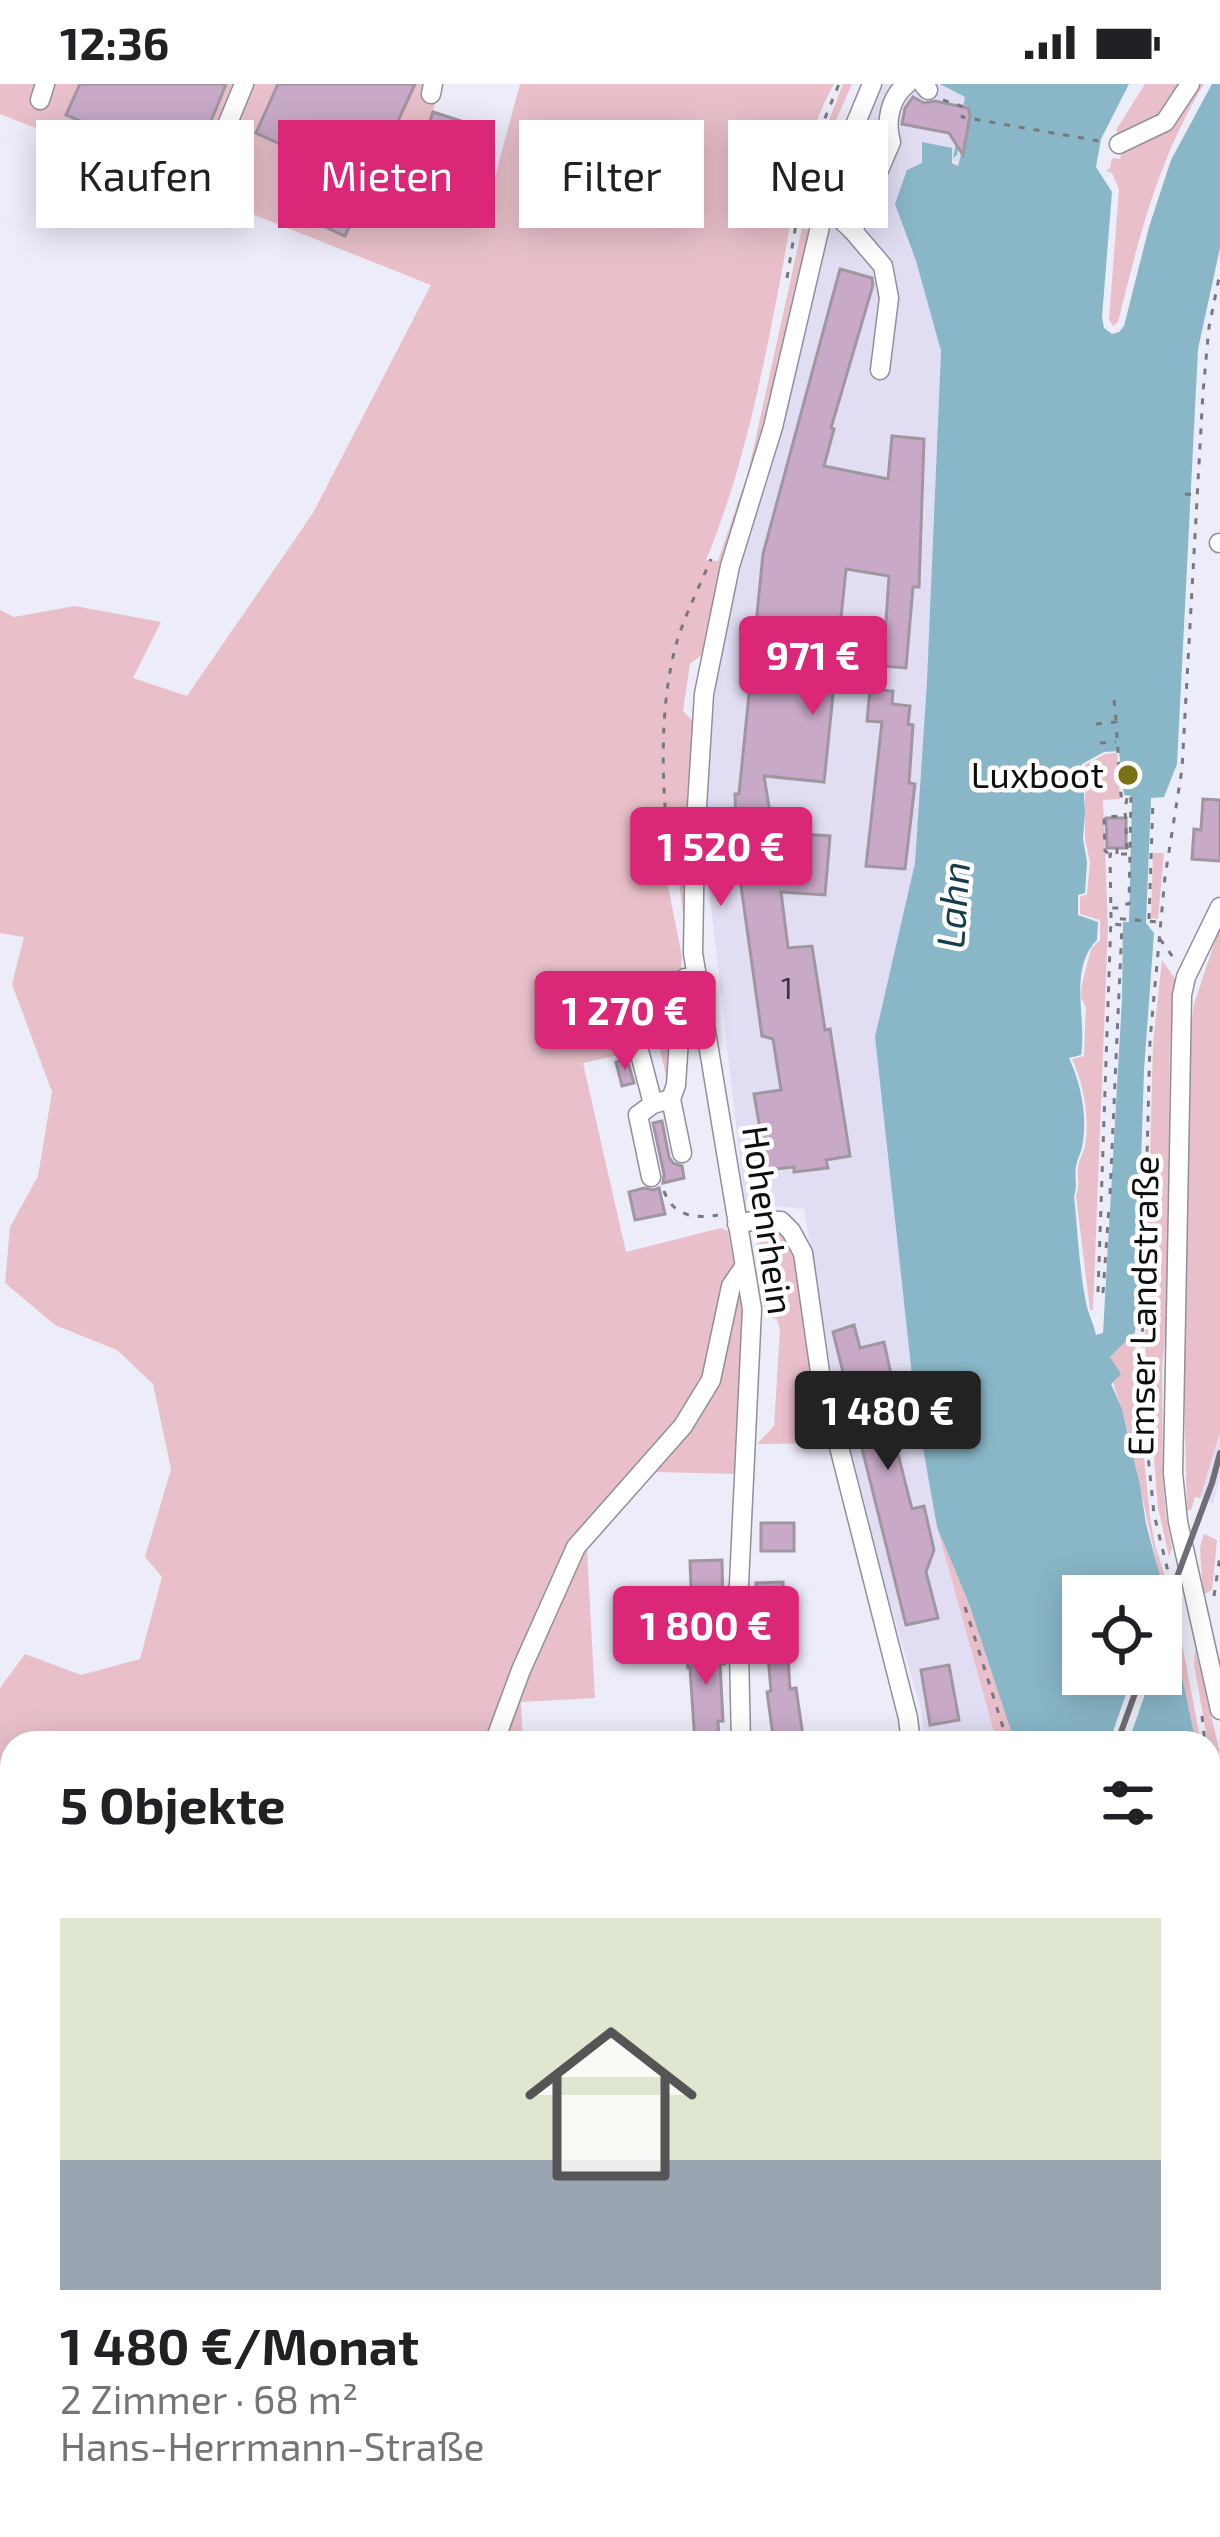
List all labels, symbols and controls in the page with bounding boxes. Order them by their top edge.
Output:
text: 12:36 [60,15,169,69]
chip: Kaufen [36,120,254,228]
chip: Mieten [278,120,495,228]
chip: Filter [519,120,704,228]
chip: Neu [728,120,888,228]
pin: 971 € [729,616,897,718]
text: 971 € [766,631,860,678]
place label: Luxboot [971,752,1104,795]
marker: Luxboot [1115,762,1141,788]
pin: 1 520 € [610,807,832,909]
text: 1 520 € [657,822,785,869]
water label: Lahn [925,860,978,950]
house number: 1 [781,969,793,1005]
pin: 1 270 € [514,971,736,1073]
text: 1 270 € [562,986,688,1033]
street label: Hohenrhein [735,1123,804,1317]
street label: Emser Landstraße [1117,1155,1166,1457]
pin: 1 480 € [777,1371,999,1473]
text: 1 480 € [822,1386,954,1433]
map controls [1062,1575,1182,1695]
button: locate [1062,1575,1182,1695]
pin: 1 800 € [595,1586,817,1688]
text: 1 800 € [640,1601,772,1648]
icon: filters [1095,1770,1161,1836]
text: 5 Objekte [60,1773,286,1834]
icon: home [503,1996,719,2212]
text: 1 480 €/Monat [60,2314,419,2375]
text: 2 Zimmer · 68 m² [60,2375,358,2422]
text: Hans-Herrmann-Straße [60,2422,484,2469]

